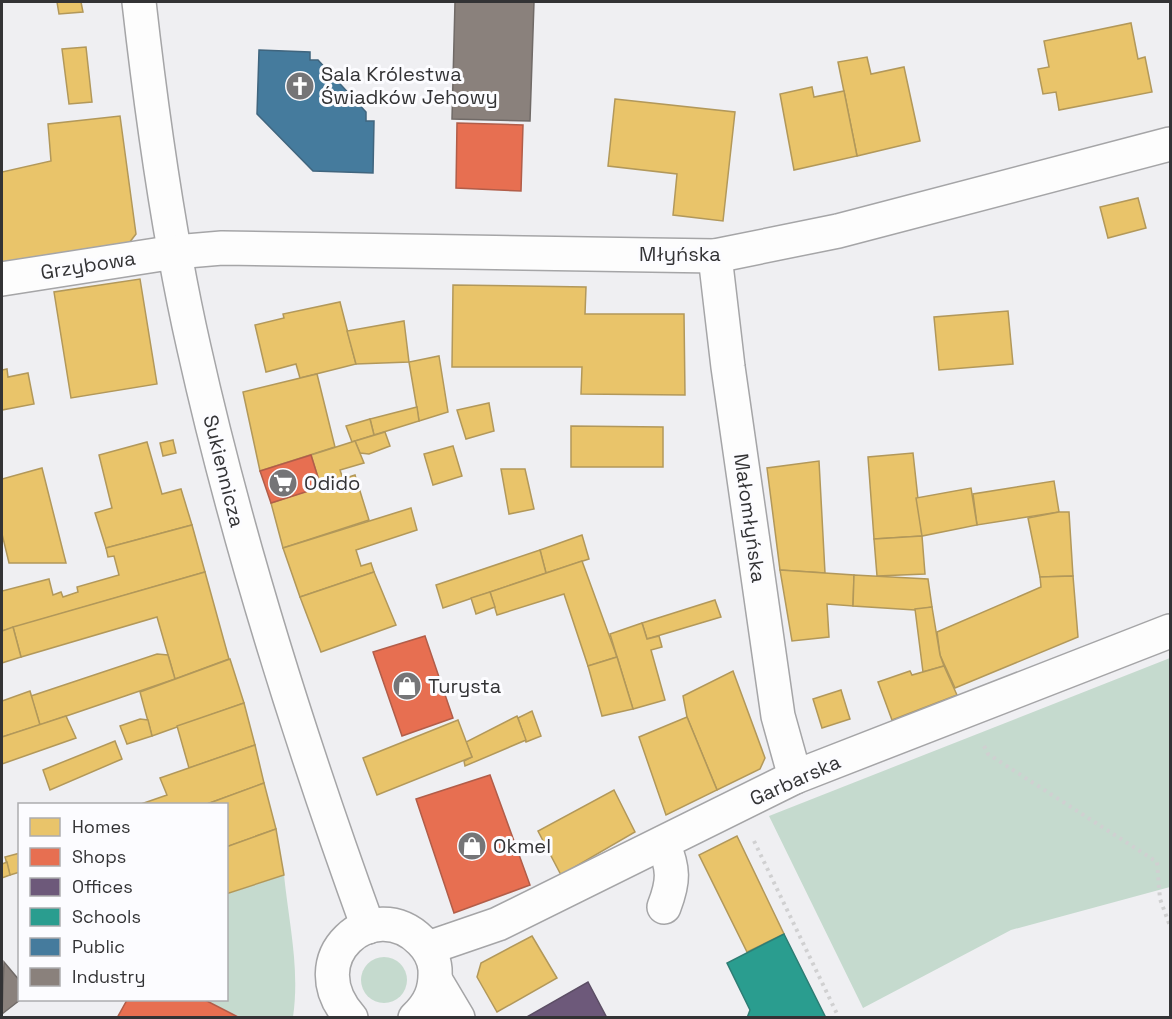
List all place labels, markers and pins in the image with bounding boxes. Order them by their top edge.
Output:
place label: Sala Królestwa Świadków Jehowy [321,61,498,110]
church icon: Sala Królestwa Świadków Jehowy [284,70,316,102]
supermarket icon: Odido [267,467,299,499]
place label: Odido [304,470,360,496]
shop icon: Turysta [391,670,423,702]
place label: Turysta [428,673,501,699]
shop icon: Okmel [456,830,488,862]
place label: Okmel [493,833,551,859]

